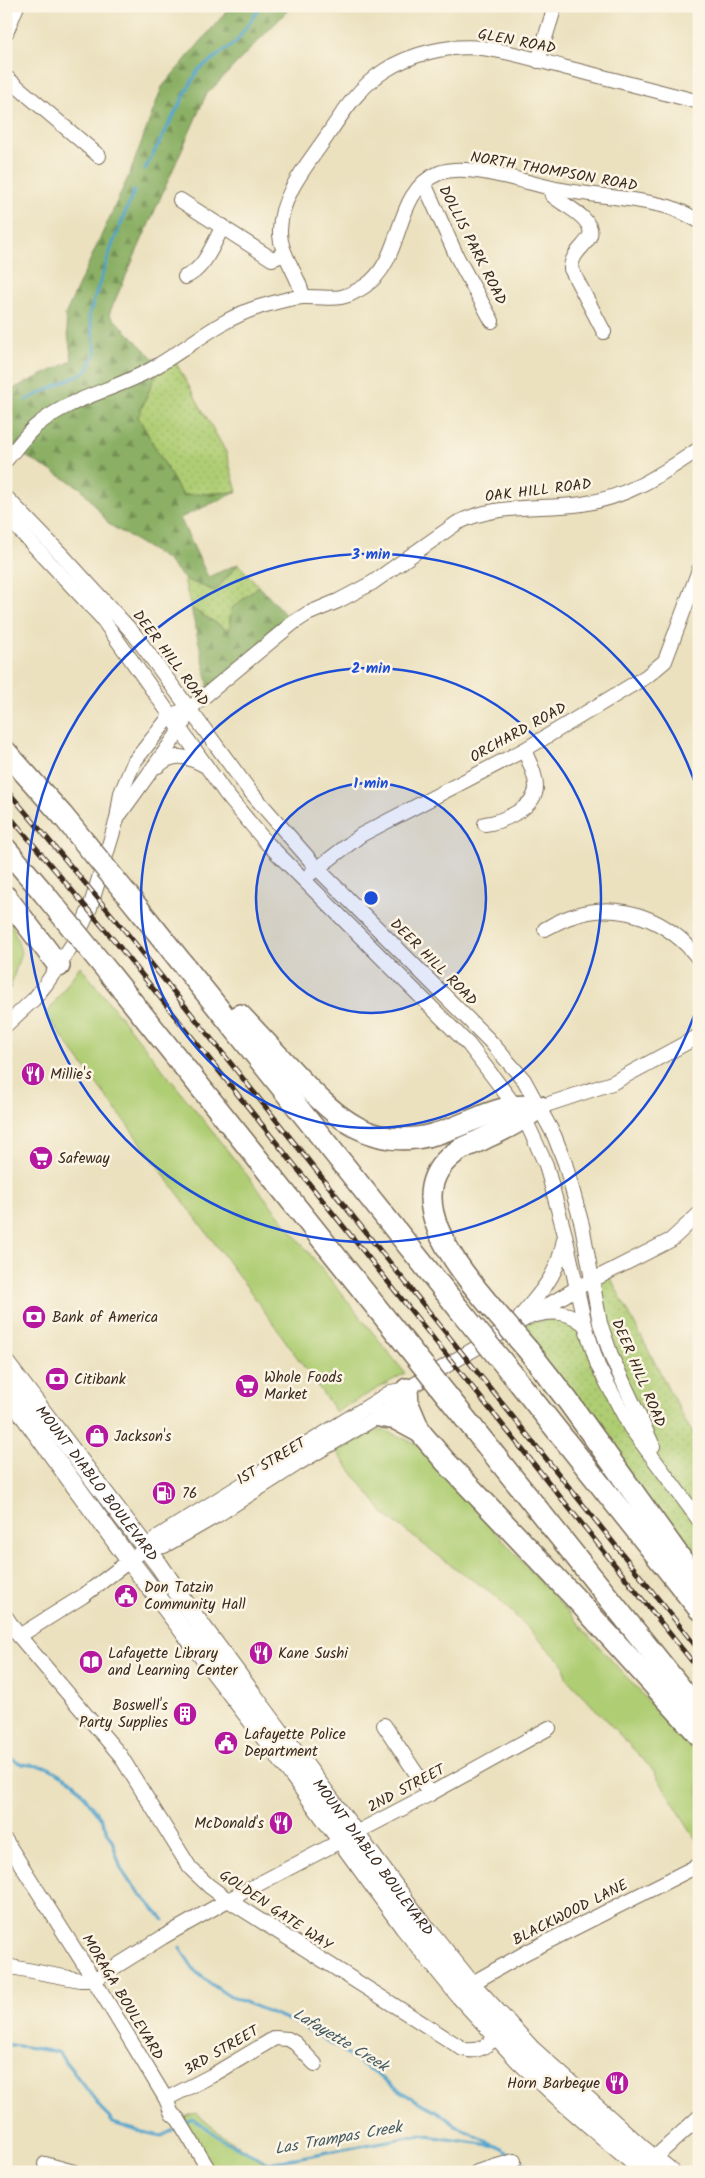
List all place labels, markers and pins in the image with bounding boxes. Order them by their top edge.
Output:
centre of rings [362,889,380,907]
restaurant icon: Millie's [20,1061,46,1087]
place label: Millie's [50,1063,92,1087]
supermarket icon: Safeway [28,1145,54,1171]
place label: Safeway [58,1147,111,1171]
bank icon: Bank of America [21,1304,47,1330]
place label: Bank of America [52,1306,158,1330]
bank icon: Citibank [44,1366,70,1392]
place label: Whole Foods Market [264,1366,343,1407]
place label: Citibank [74,1368,127,1392]
supermarket icon: Whole Foods Market [234,1373,260,1399]
shop icon: Jackson's [84,1423,110,1449]
place label: Jackson's [114,1425,172,1449]
fuel station icon: 76 [151,1480,177,1506]
place label: 76 [182,1482,197,1506]
place label: Don Tatzin Community Hall [144,1576,246,1617]
public building icon: Don Tatzin Community Hall [113,1583,139,1609]
restaurant icon: Kane Sushi [248,1640,274,1666]
place label: Lafayette Library and Learning Center [108,1642,238,1683]
place label: Kane Sushi [278,1642,349,1666]
library icon: Lafayette Library and Learning Center [78,1649,104,1675]
place label: Boswell's Party Supplies [79,1694,169,1735]
building icon: Boswell's Party Supplies [172,1701,198,1727]
place label: Lafayette Police Department [244,1723,346,1764]
public building icon: Lafayette Police Department [213,1730,239,1756]
restaurant icon: McDonald's [268,1810,294,1836]
place label: McDonald's [194,1812,265,1836]
restaurant icon: Horn Barbeque [604,2070,630,2096]
place label: Horn Barbeque [507,2072,600,2096]

